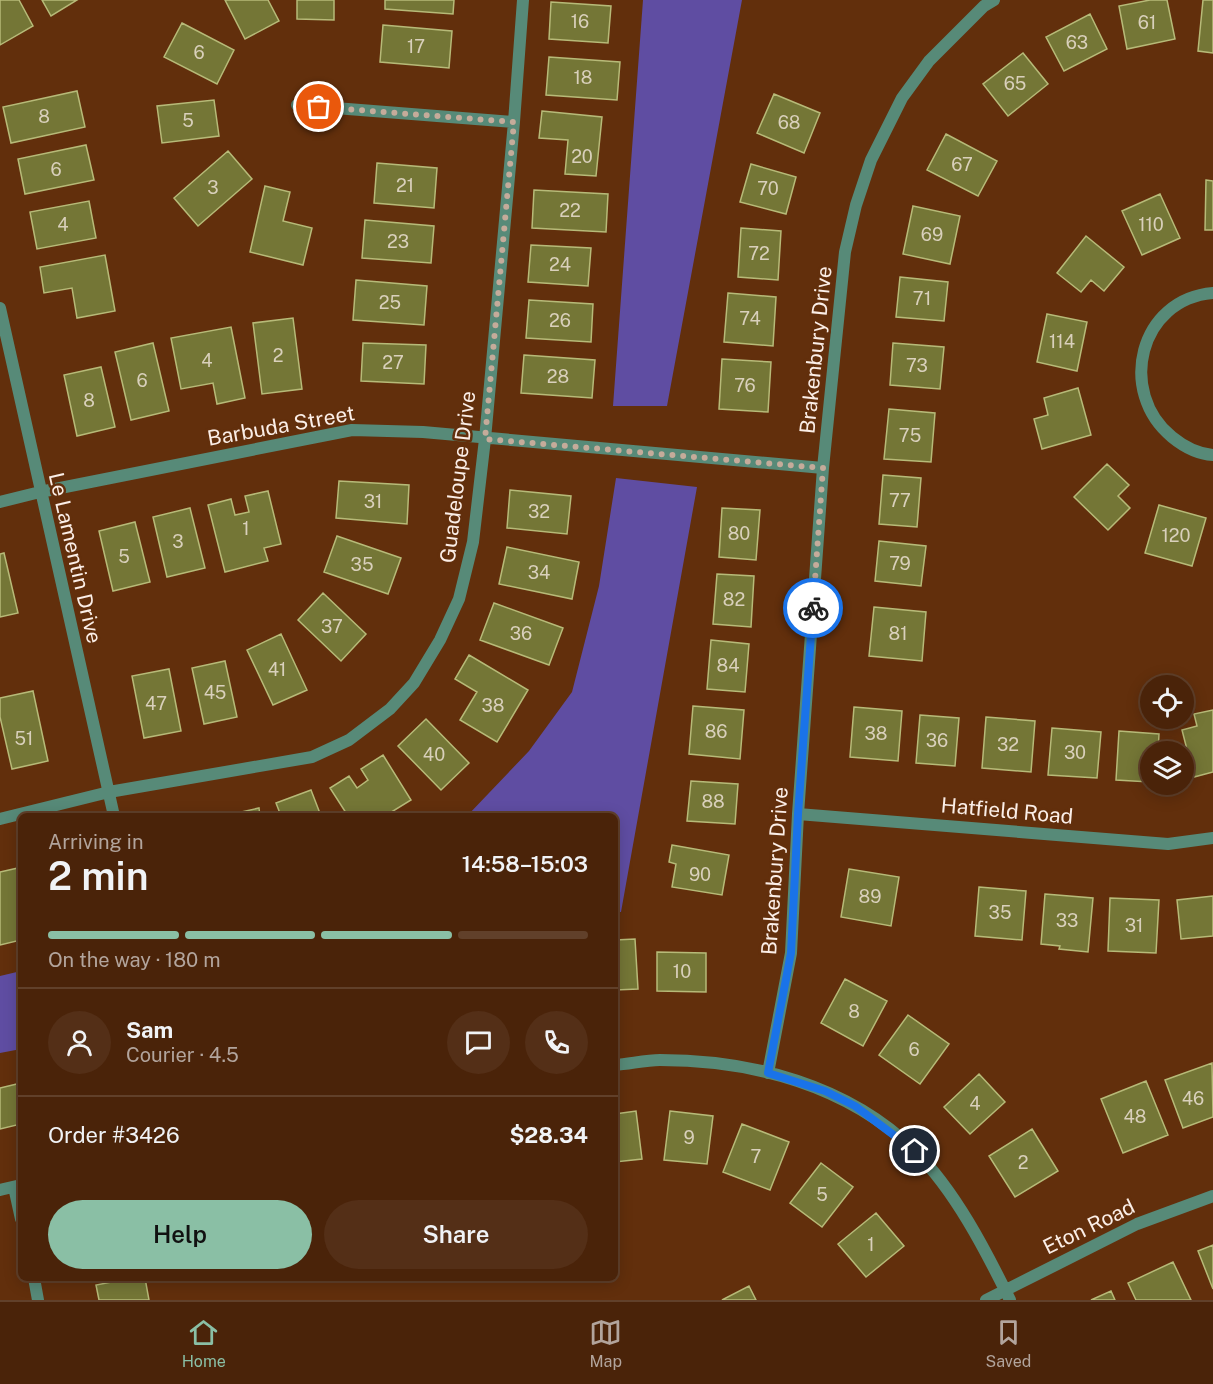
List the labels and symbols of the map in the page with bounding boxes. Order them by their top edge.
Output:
house number: 16 [571,11,589,32]
house number: 61 [1138,12,1156,33]
house number: 63 [1066,32,1088,53]
house number: 17 [407,36,425,57]
house number: 6 [193,42,205,63]
house number: 18 [574,67,592,88]
house number: 65 [1004,73,1026,94]
pin [293,81,344,132]
house number: 8 [38,106,50,127]
house number: 5 [182,110,194,131]
house number: 68 [778,112,800,133]
house number: 20 [571,146,593,167]
house number: 67 [951,154,973,175]
house number: 6 [50,159,62,180]
house number: 21 [396,175,414,196]
house number: 3 [207,177,219,198]
house number: 70 [757,178,779,199]
house number: 22 [559,200,581,221]
house number: 4 [57,214,69,235]
house number: 110 [1138,214,1164,235]
house number: 69 [921,224,943,245]
house number: 23 [387,231,409,252]
house number: 72 [748,243,770,264]
house number: 24 [549,254,571,275]
street label: Brakenbury Drive [794,265,837,435]
house number: 71 [913,288,931,309]
house number: 25 [379,292,401,313]
house number: 74 [739,308,761,329]
house number: 26 [549,310,571,331]
house number: 114 [1049,331,1075,352]
house number: 2 [273,345,283,366]
house number: 4 [201,350,213,371]
house number: 27 [382,352,404,373]
house number: 73 [906,355,928,376]
house number: 28 [547,366,569,387]
house number: 6 [136,370,148,391]
house number: 76 [734,375,756,396]
street label: Guadeloupe Drive [435,389,480,564]
house number: 8 [83,390,95,411]
street label: Barbuda Street [205,400,357,451]
house number: 75 [899,425,921,446]
street label: Le Lamentin Drive [44,470,107,646]
house number: 77 [889,490,911,511]
house number: 31 [364,491,382,512]
house number: 32 [528,501,550,522]
house number: 1 [242,518,250,539]
house number: 80 [728,523,750,544]
house number: 120 [1161,525,1191,546]
house number: 3 [172,531,184,552]
house number: 5 [118,546,130,567]
house number: 79 [889,553,911,574]
house number: 35 [351,554,373,575]
house number: 34 [528,562,550,583]
courier [783,578,843,638]
house number: 82 [723,589,745,610]
house number: 37 [321,616,343,637]
house number: 36 [510,623,532,644]
house number: 81 [889,623,907,644]
house number: 84 [717,655,739,676]
house number: 41 [268,659,286,680]
house number: 45 [204,682,226,703]
house number: 47 [145,693,167,714]
house number: 38 [482,695,504,716]
house number: 86 [705,721,727,742]
house number: 38 [865,723,887,744]
house number: 51 [15,728,33,749]
house number: 36 [926,730,948,751]
house number: 32 [997,734,1019,755]
house number: 30 [1064,742,1086,763]
house number: 40 [423,744,445,765]
street label: Brakenbury Drive [756,786,793,956]
house number: 88 [701,791,725,812]
street label: Hatfield Road [940,792,1074,829]
house number: 90 [689,864,711,885]
house number: 89 [859,886,881,907]
house number: 35 [989,902,1011,923]
house number: 33 [1056,910,1078,931]
house number: 31 [1125,915,1143,936]
house number: 10 [673,961,691,982]
house number: 8 [848,1001,860,1022]
house number: 6 [908,1039,920,1060]
house number: 46 [1182,1088,1204,1109]
house number: 4 [969,1093,981,1114]
house number: 48 [1124,1106,1146,1127]
pin [889,1125,940,1176]
house number: 9 [683,1127,695,1148]
house number: 7 [751,1146,761,1167]
house number: 2 [1018,1152,1028,1173]
house number: 5 [816,1184,828,1205]
street label: Eton Road [1039,1194,1139,1260]
house number: 1 [867,1234,875,1255]

